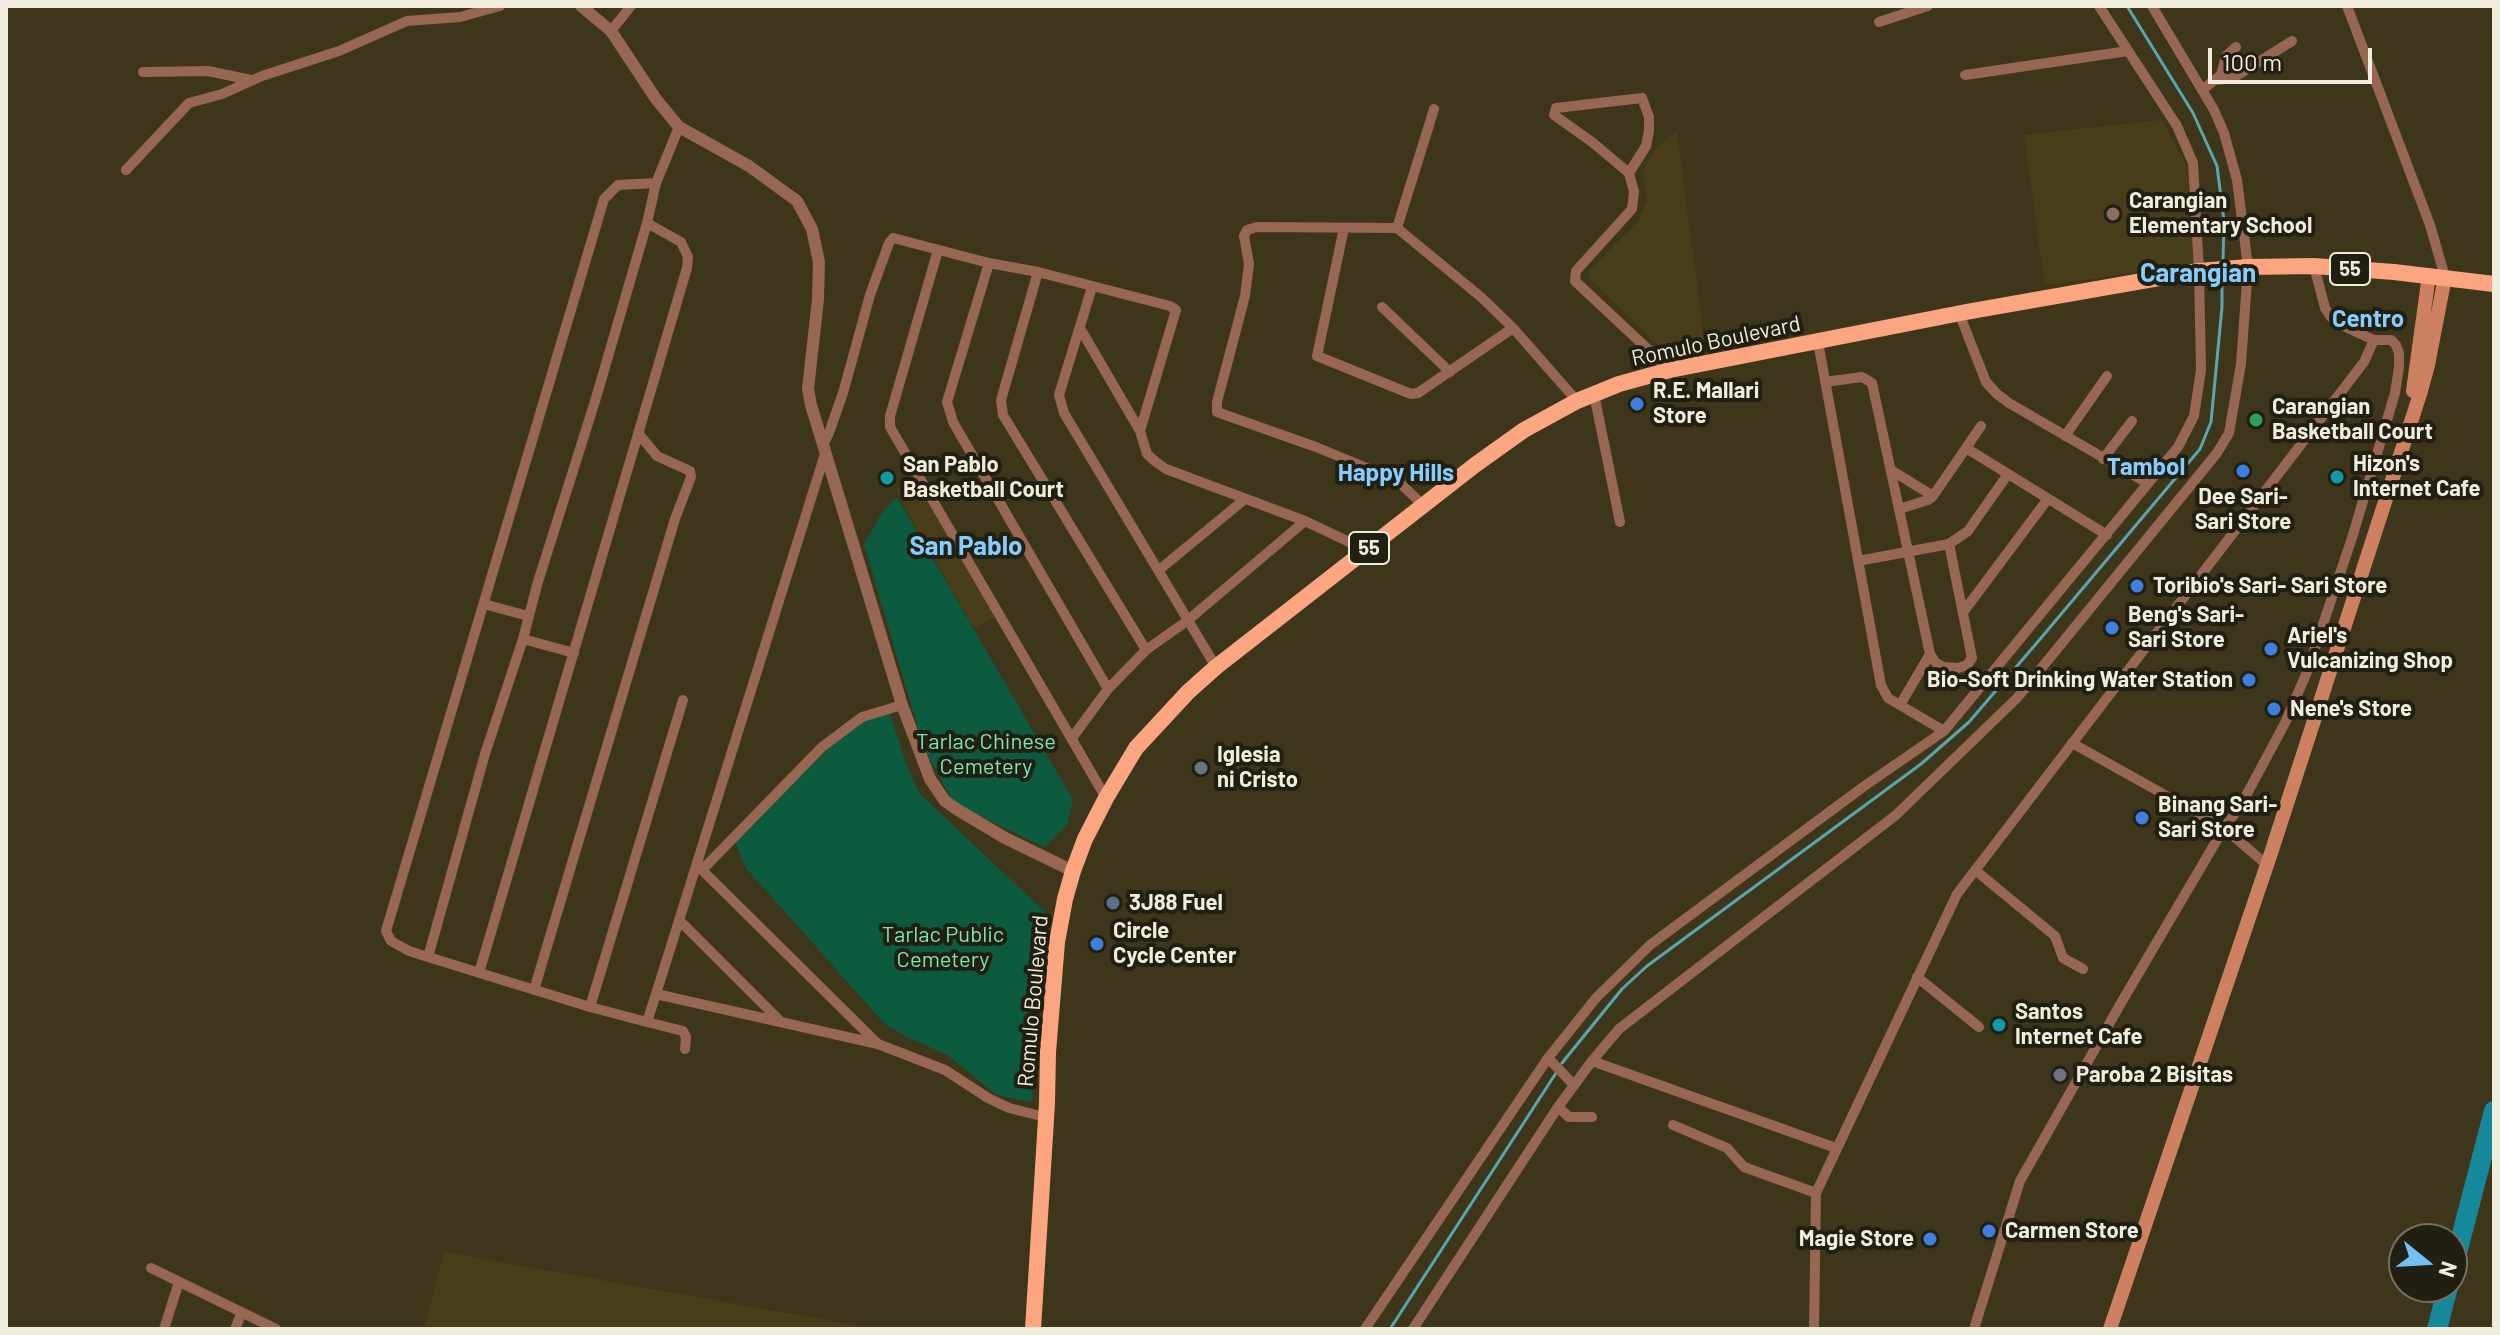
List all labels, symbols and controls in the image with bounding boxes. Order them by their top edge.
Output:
scale bar [2212,32,2376,82]
text: 100 m [2222,47,2282,76]
place label: Carangian Elementary School [2129,188,2312,240]
marker: Carangian Elementary School [2104,205,2122,223]
road number: 55 [2330,253,2370,285]
district label: Carangian [2140,257,2256,289]
district label: Centro [2332,305,2404,333]
street label: Romulo Boulevard [1629,310,1803,372]
place label: R.E. Mallari Store [1653,378,1759,430]
place label: Carangian Basketball Court [2272,394,2433,446]
marker: R.E. Mallari Store [1628,395,1646,413]
marker: Carangian Basketball Court [2247,411,2265,429]
place label: Hizon's Internet Cafe [2353,451,2480,502]
place label: San Pablo Basketball Court [903,452,1064,504]
district label: Tambol [2107,453,2185,481]
district label: Happy Hills [1338,459,1454,487]
marker: Dee Sari- Sari Store [2234,462,2252,480]
marker: Hizon's Internet Cafe [2328,468,2346,486]
marker: San Pablo Basketball Court [878,469,896,487]
place label: Dee Sari- Sari Store [2195,484,2291,536]
district label: San Pablo [909,530,1023,562]
road number: 55 [1349,532,1389,564]
place label: Toribio's Sari- Sari Store [2153,573,2387,599]
marker: Toribio's Sari- Sari Store [2128,577,2146,595]
place label: Beng's Sari- Sari Store [2128,602,2244,654]
marker: Beng's Sari- Sari Store [2103,619,2121,637]
place label: Ariel's Vulcanizing Shop [2287,623,2453,674]
marker: Ariel's Vulcanizing Shop [2262,640,2280,658]
place label: Bio-Soft Drinking Water Station [1927,667,2233,693]
marker: Bio-Soft Drinking Water Station [2240,671,2258,689]
place label: Nene's Store [2290,696,2412,722]
marker: Nene's Store [2265,700,2283,718]
park label: Tarlac Chinese Cemetery [916,729,1056,780]
place label: Iglesia ni Cristo [1217,742,1298,794]
marker: Iglesia ni Cristo [1192,759,1210,777]
place label: Binang Sari- Sari Store [2158,792,2277,844]
marker: Binang Sari- Sari Store [2133,809,2151,827]
place label: 3J88 Fuel [1129,890,1223,916]
marker: 3J88 Fuel [1104,894,1122,912]
street label: Romulo Boulevard [1012,914,1054,1088]
place label: Circle Cycle Center [1113,918,1236,970]
park label: Tarlac Public Cemetery [882,922,1004,974]
marker: Circle Cycle Center [1088,935,1106,953]
place label: Santos Internet Cafe [2015,999,2142,1050]
marker: Santos Internet Cafe [1990,1016,2008,1034]
place label: Paroba 2 Bisitas [2076,1062,2233,1088]
marker: Paroba 2 Bisitas [2051,1066,2069,1084]
place label: Carmen Store [2005,1218,2139,1244]
marker: Carmen Store [1980,1222,1998,1240]
north arrow [2388,1223,2468,1303]
place label: Magie Store [1799,1226,1914,1252]
marker: Magie Store [1921,1230,1939,1248]
text: N [2434,1259,2464,1281]

